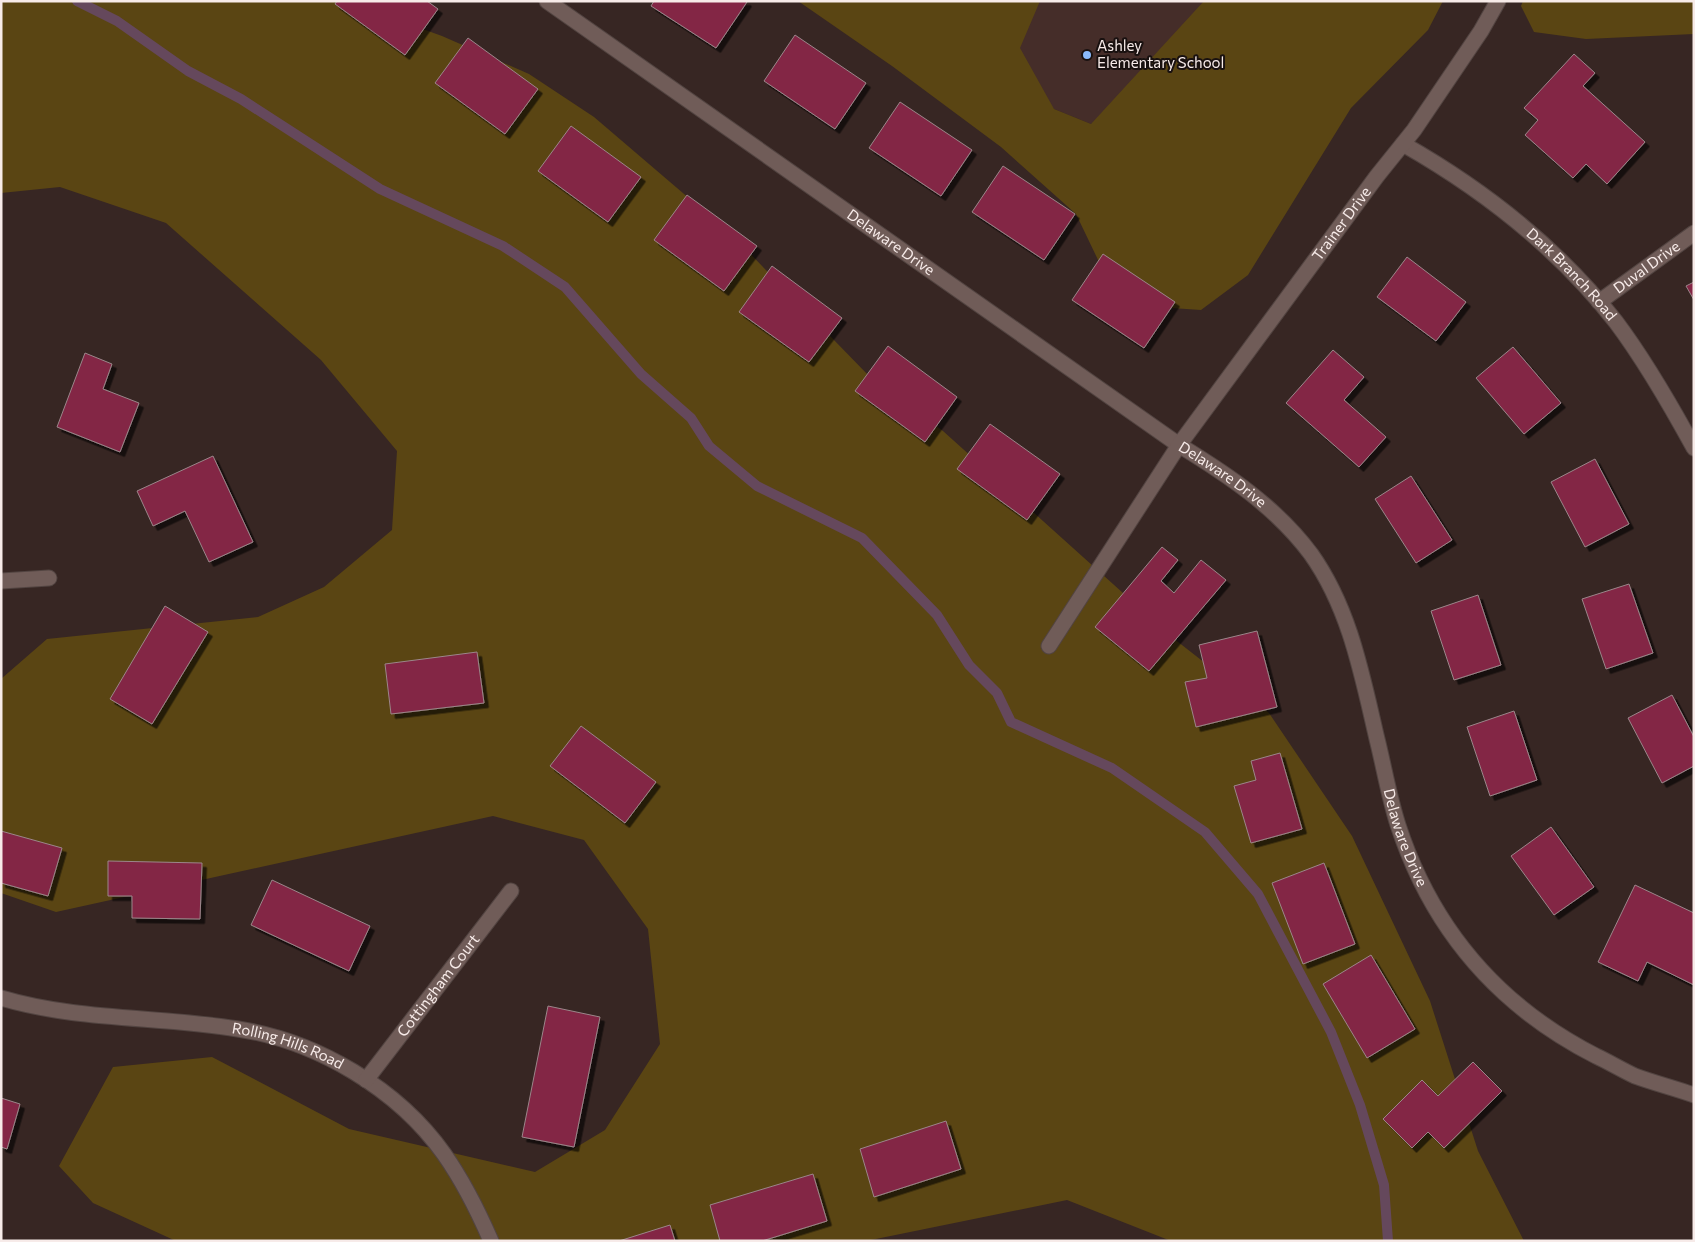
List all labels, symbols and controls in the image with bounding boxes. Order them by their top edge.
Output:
place label: Ashley Elementary School [1097,36,1224,71]
marker: Ashley Elementary School [1081,49,1093,61]
street label: Trainer Drive [1308,183,1374,264]
street label: Delaware Drive [844,205,939,279]
street label: Dark Branch Road [1523,224,1621,324]
street label: Duval Drive [1609,236,1683,297]
street label: Delaware Drive [1176,437,1271,511]
street label: Delaware Drive [1380,787,1432,889]
street label: Cottingham Court [393,930,483,1040]
street label: Rolling Hills Road [231,1018,347,1072]

